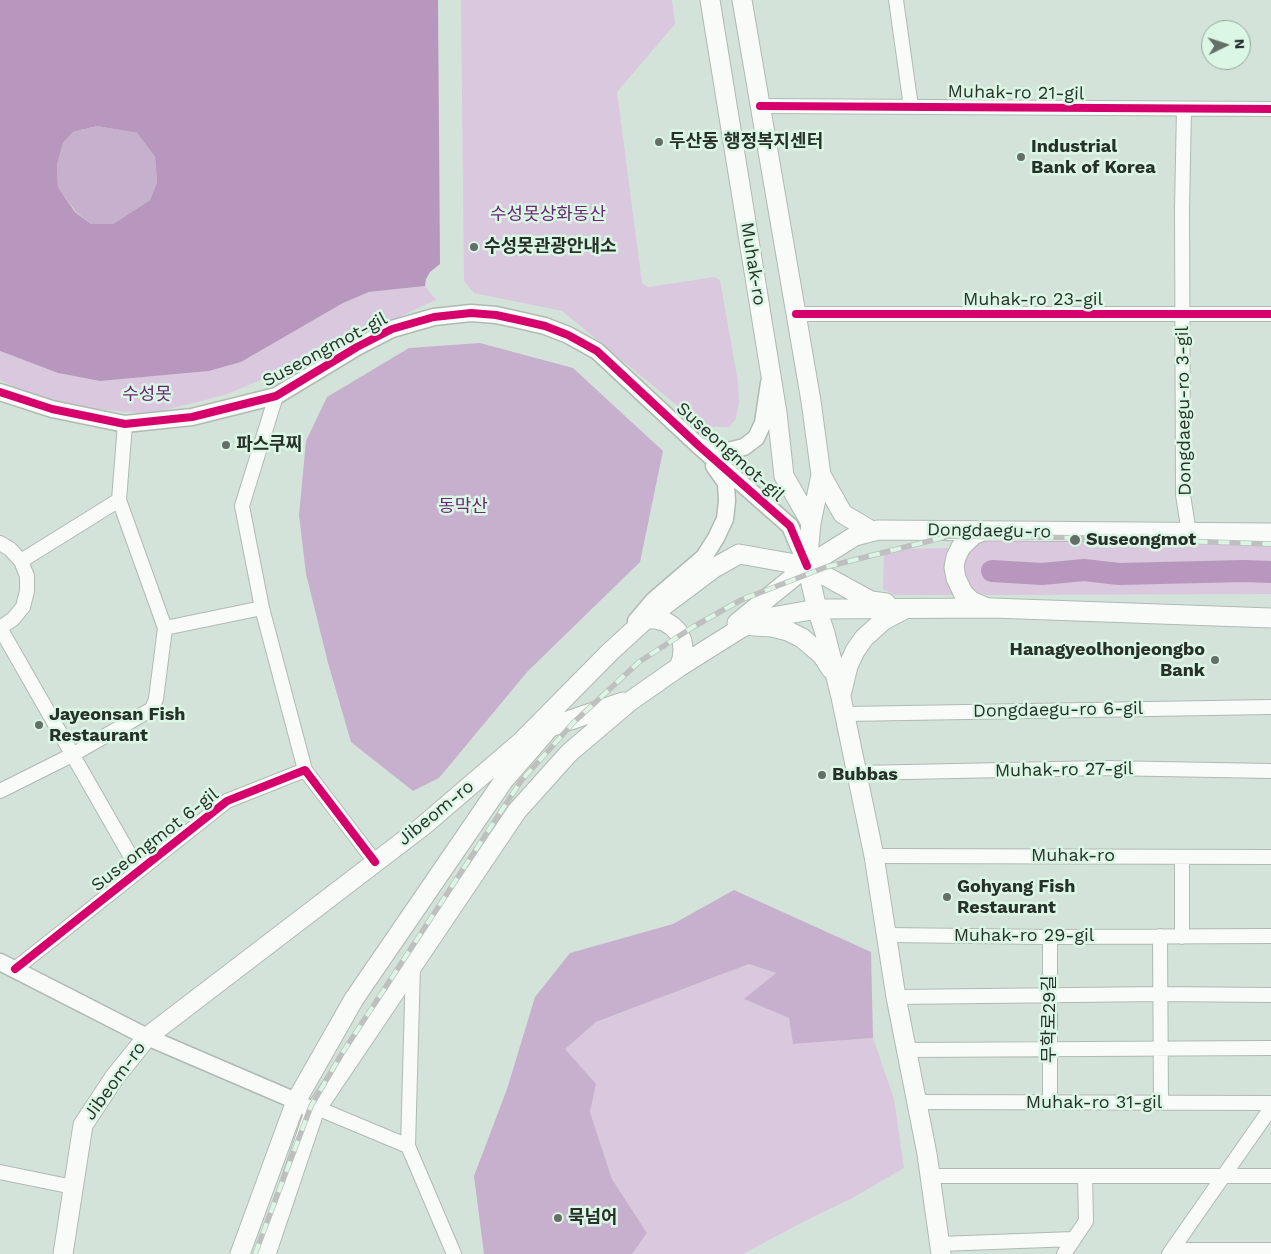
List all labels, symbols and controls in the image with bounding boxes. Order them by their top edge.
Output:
north arrow [1201,20,1251,70]
text: N [1232,38,1248,50]
street label: Muhak-ro 21-gil [948,81,1084,105]
place label: 두산동 행정복지센터 [669,131,823,153]
marker: 두산동 행정복지센터 [653,136,665,148]
place label: Industrial Bank of Korea [1031,136,1156,178]
marker: Industrial Bank of Korea [1015,151,1027,163]
park label: 수성못상화동산 [490,204,606,226]
street label: Muhak-ro [736,221,770,307]
place label: 수성못관광안내소 [484,236,616,258]
marker: 수성못관광안내소 [468,241,480,253]
street label: Muhak-ro 23-gil [963,289,1103,311]
street label: Suseongmot-gil [259,308,391,392]
street label: Dongdaegu-ro 3-gil [1172,326,1196,496]
park label: 수성못 [122,384,172,406]
street label: Suseongmot-gil [671,398,789,506]
place label: 파스쿠찌 [236,434,302,456]
marker: 파스쿠찌 [220,439,232,451]
park label: 동막산 [438,496,488,518]
street label: Dongdaegu-ro [927,519,1051,543]
place label: Suseongmot [1086,529,1196,551]
marker: Suseongmot [1068,533,1082,547]
place label: Hanagyeolhonjeongbo Bank [1010,639,1205,682]
marker: Hanagyeolhonjeongbo Bank [1209,654,1221,666]
street label: Dongdaegu-ro 6-gil [973,698,1143,722]
place label: Jayeonsan Fish Restaurant [49,704,186,746]
marker: Jayeonsan Fish Restaurant [33,719,45,731]
street label: Muhak-ro 27-gil [995,758,1133,782]
place label: Bubbas [832,764,898,786]
marker: Bubbas [816,769,828,781]
street label: Jibeom-ro [394,776,478,850]
street label: Suseongmot 6-gil [87,784,223,896]
street label: Muhak-ro [1031,845,1115,867]
place label: Gohyang Fish Restaurant [957,876,1075,919]
marker: Gohyang Fish Restaurant [941,891,953,903]
street label: Muhak-ro 29-gil [954,925,1094,947]
street label: 무학로29길 [1039,975,1061,1063]
street label: Jibeom-ro [79,1038,151,1124]
street label: Muhak-ro 31-gil [1026,1092,1162,1114]
place label: 묵넘어 [568,1207,618,1229]
marker: 묵넘어 [552,1212,564,1224]

